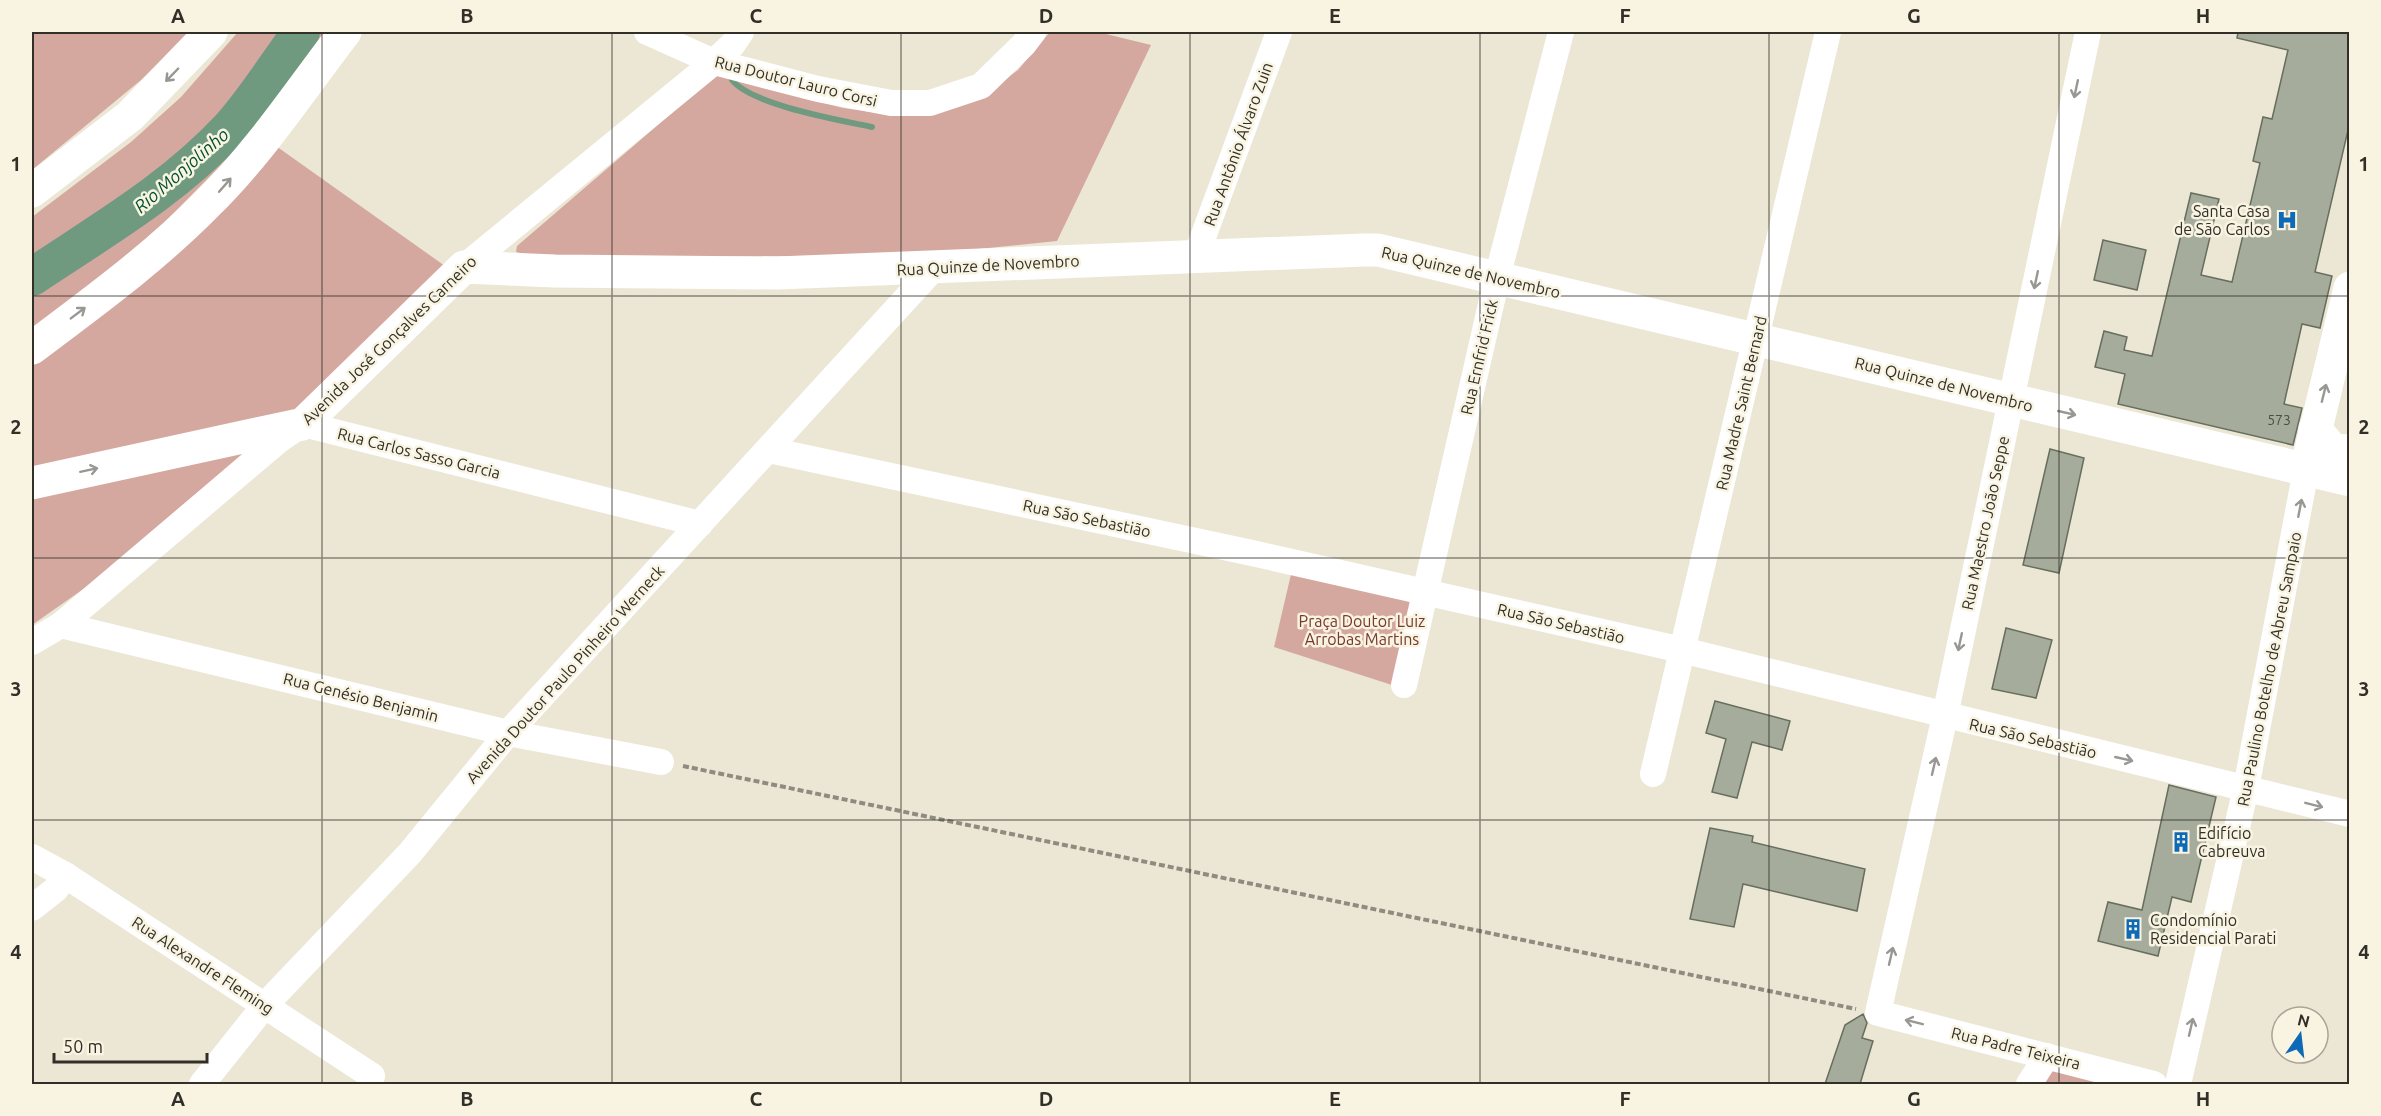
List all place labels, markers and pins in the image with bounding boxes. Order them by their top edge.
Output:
place label: Santa Casa de São Carlos [2174,202,2270,238]
hospital icon: Santa Casa de São Carlos [2275,208,2299,232]
place label: Edifício Cabreuva [2198,824,2265,860]
building icon: Edifício Cabreuva [2169,830,2193,854]
place label: Condomínio Residencial Parati [2150,911,2276,947]
building icon: Condomínio Residencial Parati [2121,917,2145,941]

